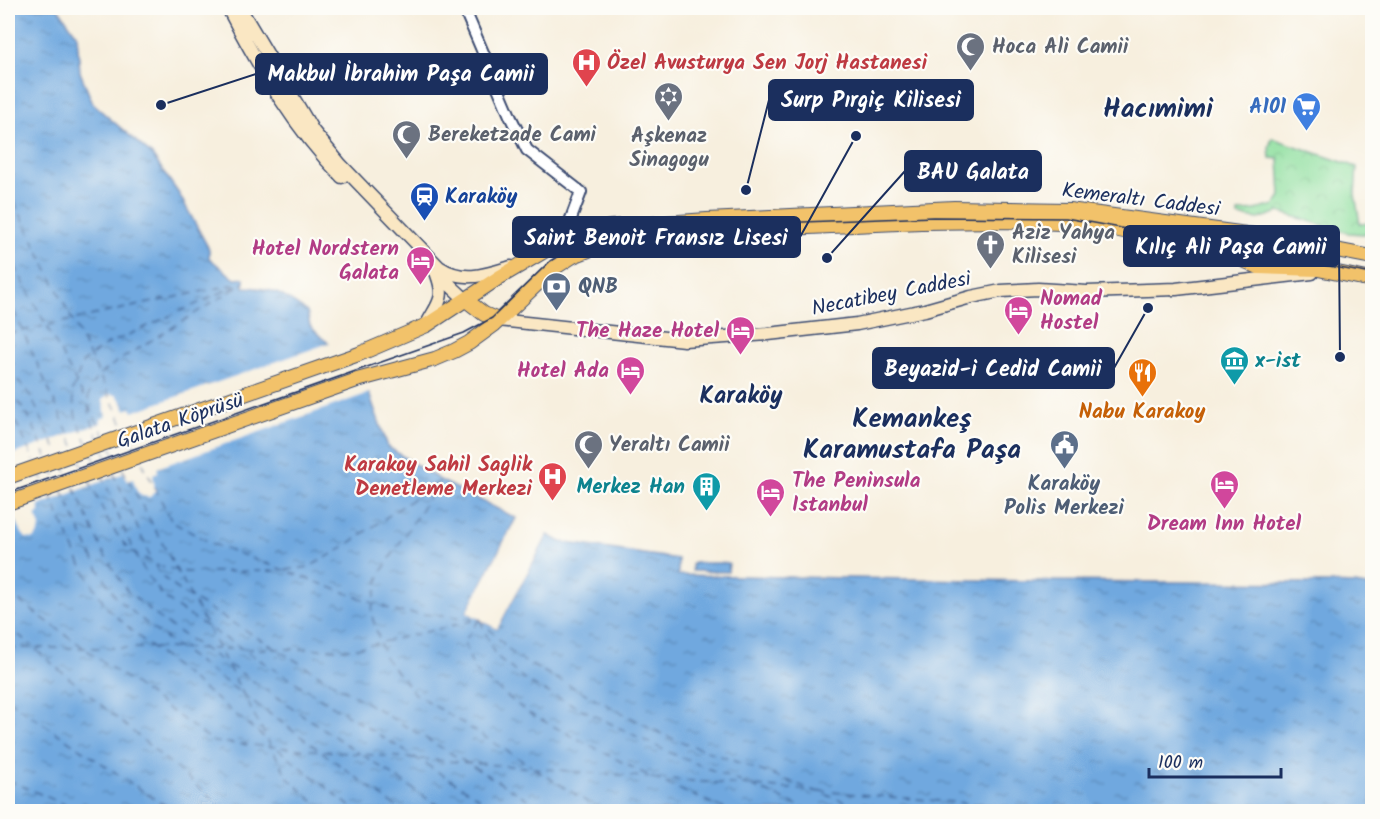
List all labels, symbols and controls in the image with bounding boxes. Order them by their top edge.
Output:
mosque icon: Hoca Ali Camii [955,30,987,72]
place label: Hoca Ali Camii [992,31,1129,64]
hospital icon: Özel Avusturya Sen Jorj Hastanesi [570,46,602,88]
place label: Özel Avusturya Sen Jorj Hastanesi [607,47,928,80]
callout: Makbul İbrahim Paşa Camii [256,54,547,94]
text: Makbul İbrahim Paşa Camii [268,58,536,93]
synagogue icon: Aşkenaz Sinagogu [653,80,685,122]
callout: Surp Pırgiç Kilisesi [769,80,973,120]
text: Surp Pırgiç Kilisesi [781,84,962,119]
district label: Hacımimi [1103,88,1214,131]
supermarket icon: A101 [1291,90,1323,132]
place label: A101 [1249,91,1287,124]
mosque icon: Bereketzade Cami [391,118,423,160]
place label: Bereketzade Cami [428,119,597,152]
place label: Aşkenaz Sinagogu [629,120,709,177]
callout: BAU Galata [905,151,1041,191]
text: BAU Galata [917,156,1029,191]
street label: Kemeraltı Caddesi [1060,174,1223,227]
station icon: Karaköy [408,180,440,222]
place label: Karaköy [445,181,518,214]
callout: Saint Benoit Fransız Lisesi [513,217,800,257]
place label: Aziz Yahya Kilisesi [1012,217,1115,274]
text: Saint Benoit Fransız Lisesi [524,222,789,257]
callout: Kılıç Ali Paşa Camii [1124,226,1339,266]
church icon: Aziz Yahya Kilisesi [975,228,1007,270]
text: Kılıç Ali Paşa Camii [1135,231,1328,266]
place label: Hotel Nordstern Galata [252,233,399,290]
hotel icon: Hotel Nordstern Galata [404,244,436,286]
street label: Necatibey Caddesi [809,263,975,326]
bank icon: QNB [541,270,573,312]
place label: QNB [578,271,618,304]
place label: Nomad Hostel [1040,283,1103,340]
hotel icon: Nomad Hostel [1003,294,1035,336]
hotel icon: The Haze Hotel [724,314,756,356]
place label: The Haze Hotel [576,315,719,348]
museum icon: x-ist [1218,344,1250,386]
place label: x-ist [1255,345,1301,378]
callout: Beyazid-i Cedid Camii [873,348,1114,388]
text: Beyazid-i Cedid Camii [884,353,1103,388]
hotel icon: Hotel Ada [614,354,646,396]
place label: Hotel Ada [517,355,609,388]
restaurant icon: Nabu Karakoy [1126,356,1158,398]
district label: Karaköy [700,377,783,416]
street label: Galata Köprüsü [113,384,248,459]
place label: Nabu Karakoy [1079,396,1205,429]
district label: Kemankeş Karamustafa Paşa [803,398,1021,472]
mosque icon: Yeraltı Camii [572,428,604,470]
public building icon: Karaköy Polis Merkezi [1048,428,1080,470]
place label: Yeraltı Camii [609,429,730,462]
place label: Karakoy Sahil Saglik Denetleme Merkezi [344,449,533,506]
hospital icon: Karakoy Sahil Saglik Denetleme Merkezi [537,460,569,502]
place label: The Peninsula Istanbul [792,465,921,522]
place label: Karaköy Polis Merkezi [1004,468,1124,525]
hotel icon: Dream Inn Hotel [1208,468,1240,510]
building icon: Merkez Han [690,470,722,512]
place label: Merkez Han [576,471,685,504]
hotel icon: The Peninsula Istanbul [755,476,787,518]
place label: Dream Inn Hotel [1147,508,1302,541]
scale bar [1149,741,1281,779]
text: 100 m [1158,749,1203,778]

